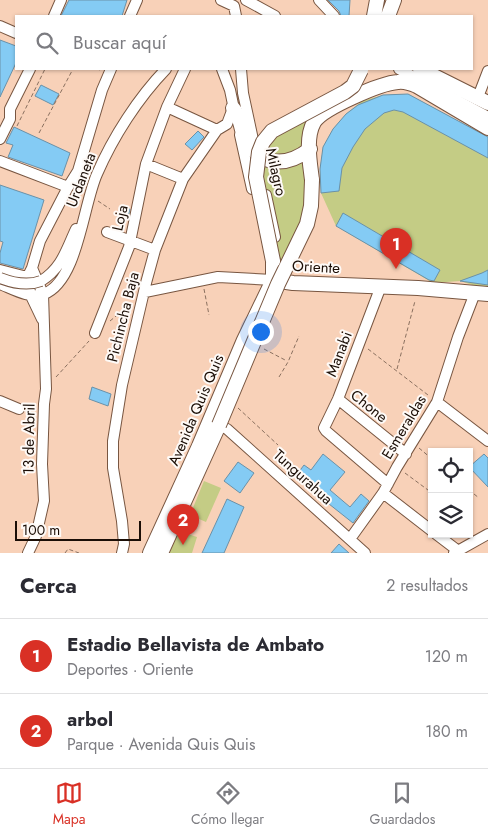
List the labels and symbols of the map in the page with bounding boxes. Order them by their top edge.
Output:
street label: Milagro [260,146,292,198]
street label: Urdaneta [61,150,101,210]
street label: Loja [106,203,134,233]
pin: 1 [380,228,412,269]
street label: Oriente [292,255,341,279]
street label: Pichincha Baja [101,270,145,364]
your location [248,319,274,345]
street label: Manabi [320,328,358,380]
street label: Avenida Quis Quis [163,351,229,469]
street label: Chone [346,384,392,428]
street label: Esmeraldas [376,391,432,463]
street label: 13 de Abril [17,403,41,475]
street label: Tungurahua [268,444,338,510]
pin: 2 [167,504,199,545]
scale bar [15,518,141,541]

